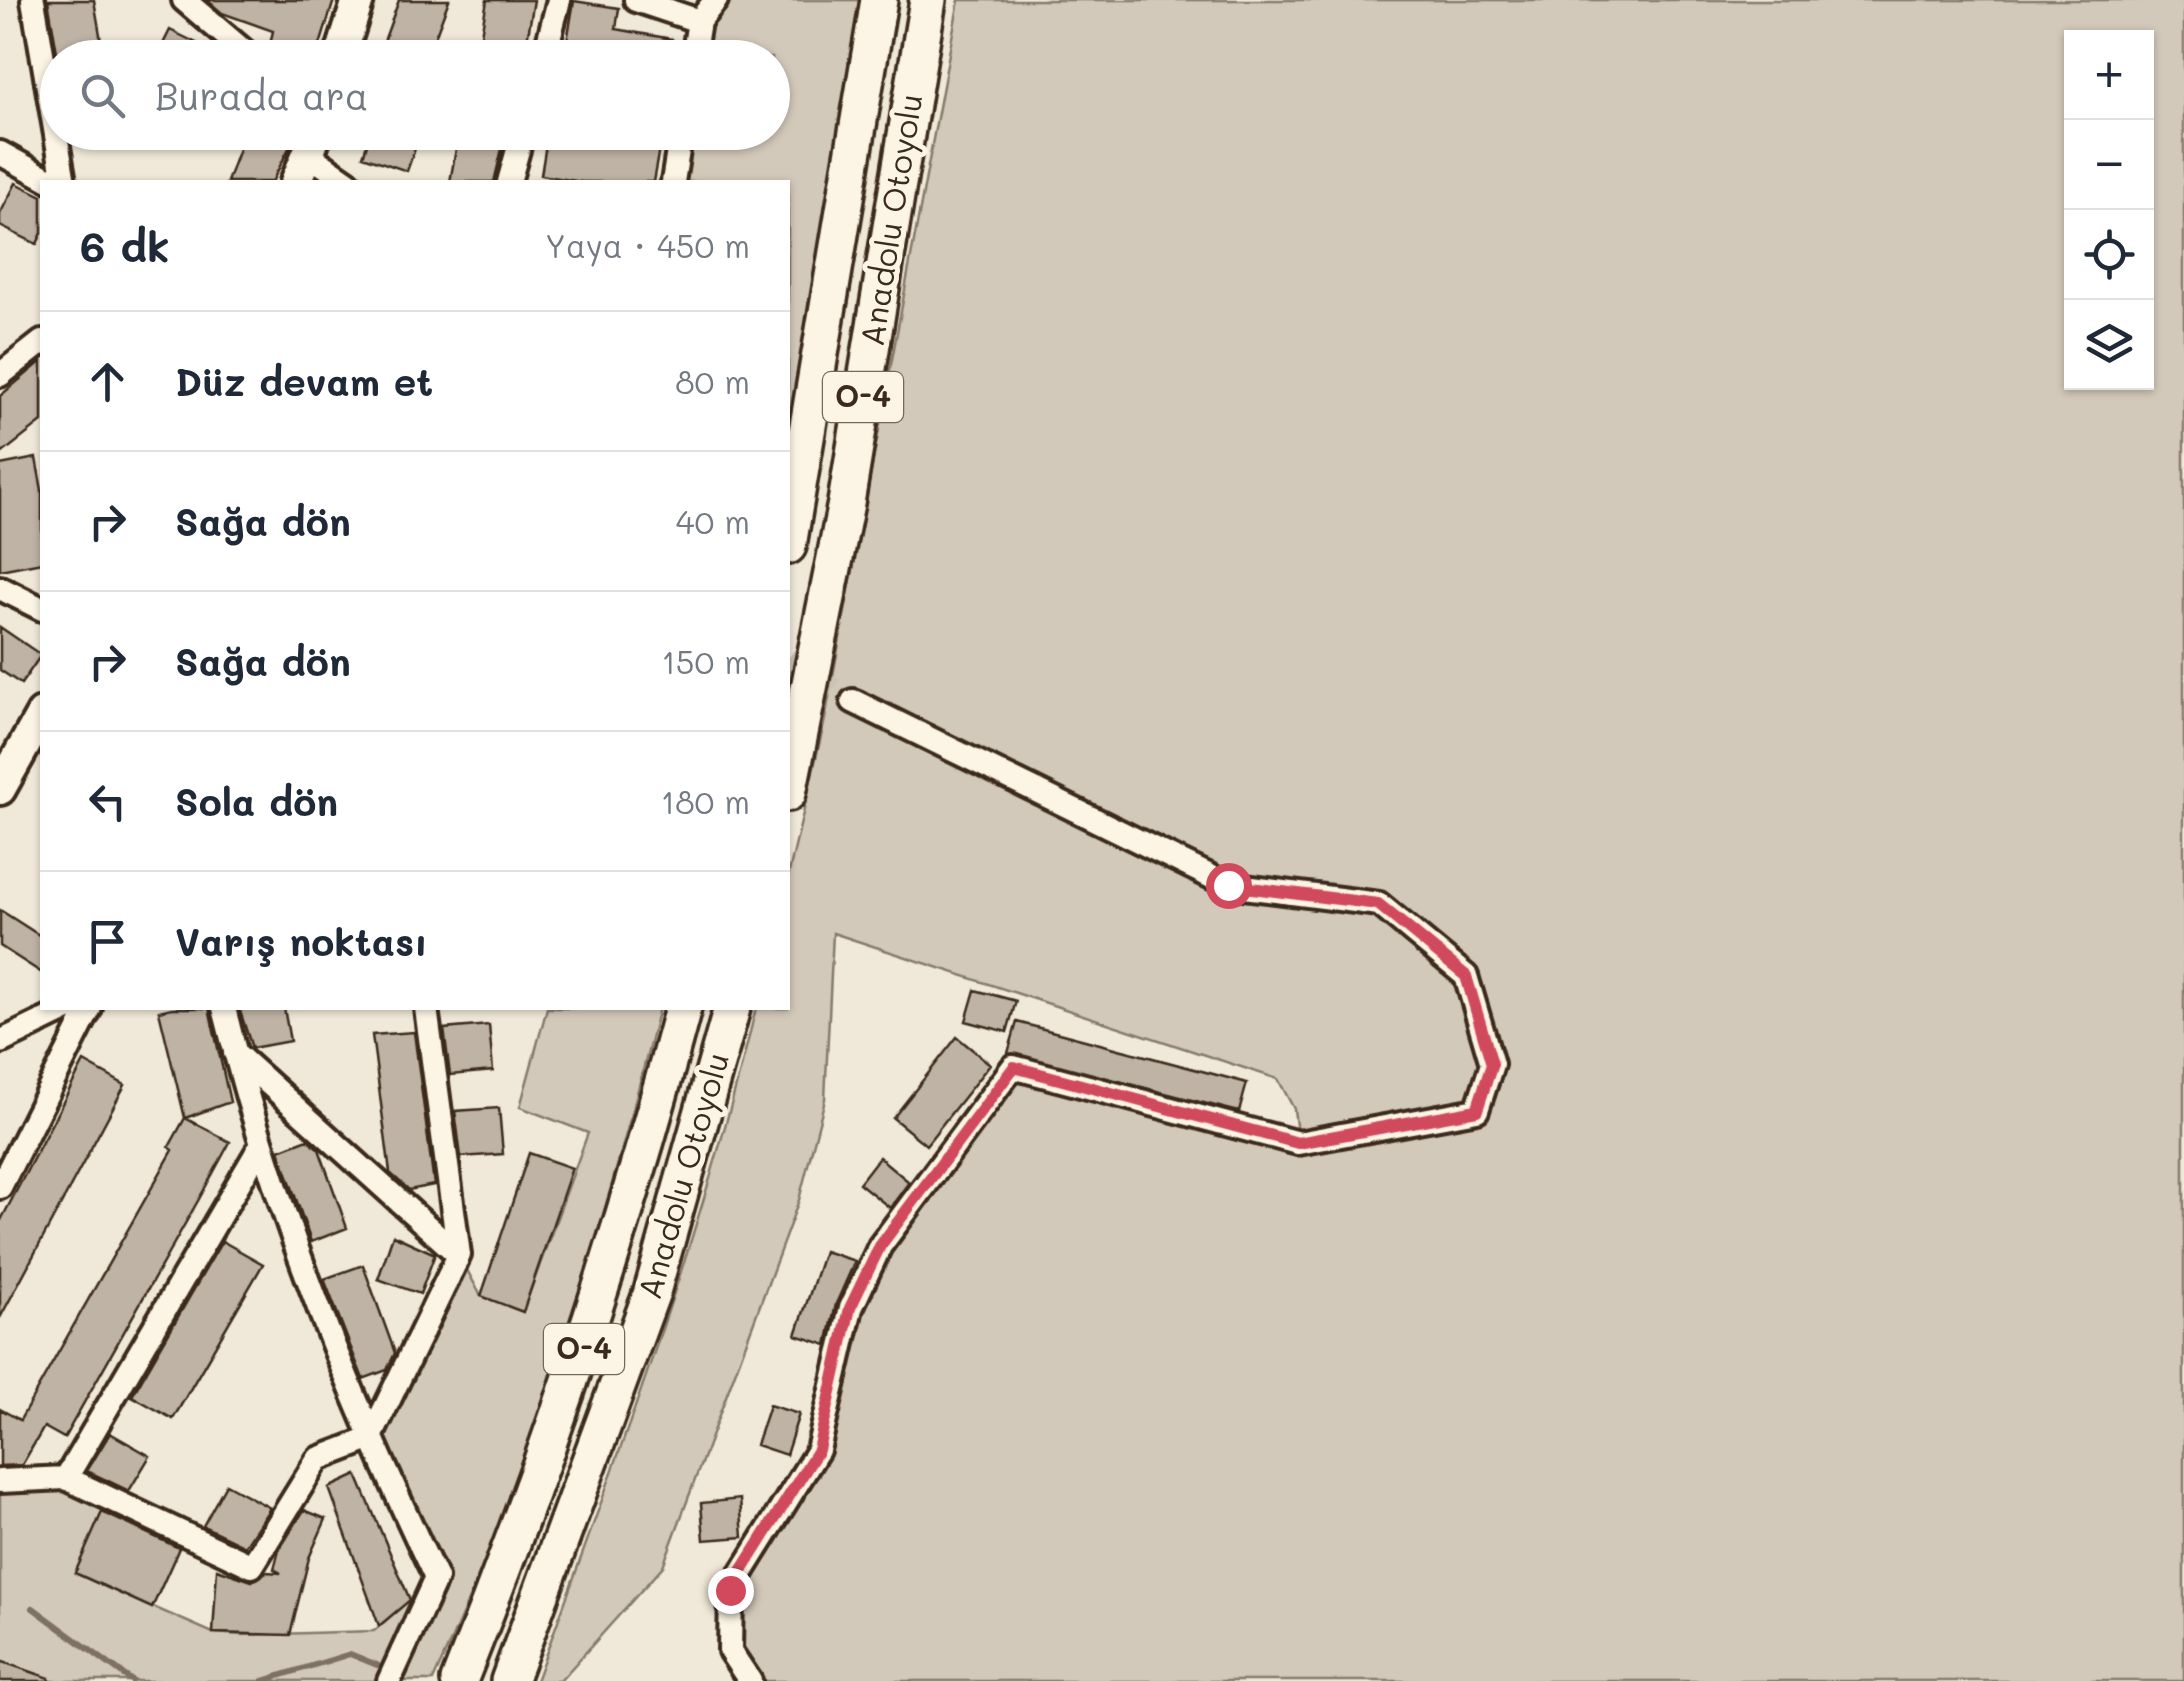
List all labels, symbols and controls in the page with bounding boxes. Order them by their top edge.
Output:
map controls [2064,30,2154,390]
button: + [2064,30,2154,120]
search box [40,40,790,150]
icon: search [75,68,130,123]
text: Burada ara [155,70,369,120]
street label: Anadolu Otoyolu [849,91,932,349]
button: − [2064,120,2154,210]
button: locate [2064,210,2154,300]
text: 6 dk [80,218,170,273]
text: Yaya · 450 m [545,224,750,266]
button: layers [2064,300,2154,390]
icon: ahead [80,354,135,409]
text: Düz devam et [175,356,433,406]
text: 80 m [675,360,750,402]
road number: O-4 [823,372,903,422]
icon: right [80,494,135,549]
text: Sağa dön [175,496,351,546]
text: 40 m [676,500,750,542]
icon: right [80,634,135,689]
text: Sağa dön [175,636,351,686]
text: 150 m [662,640,750,682]
icon: left [80,774,135,829]
text: Sola dön [175,776,338,826]
text: 180 m [661,780,750,822]
route start [1206,863,1252,909]
icon: arrive [80,914,135,969]
text: Varış noktası [175,916,427,966]
street label: Anadolu Otoyolu [627,1047,738,1304]
road number: O-4 [544,1324,624,1374]
route end [708,1568,754,1614]

